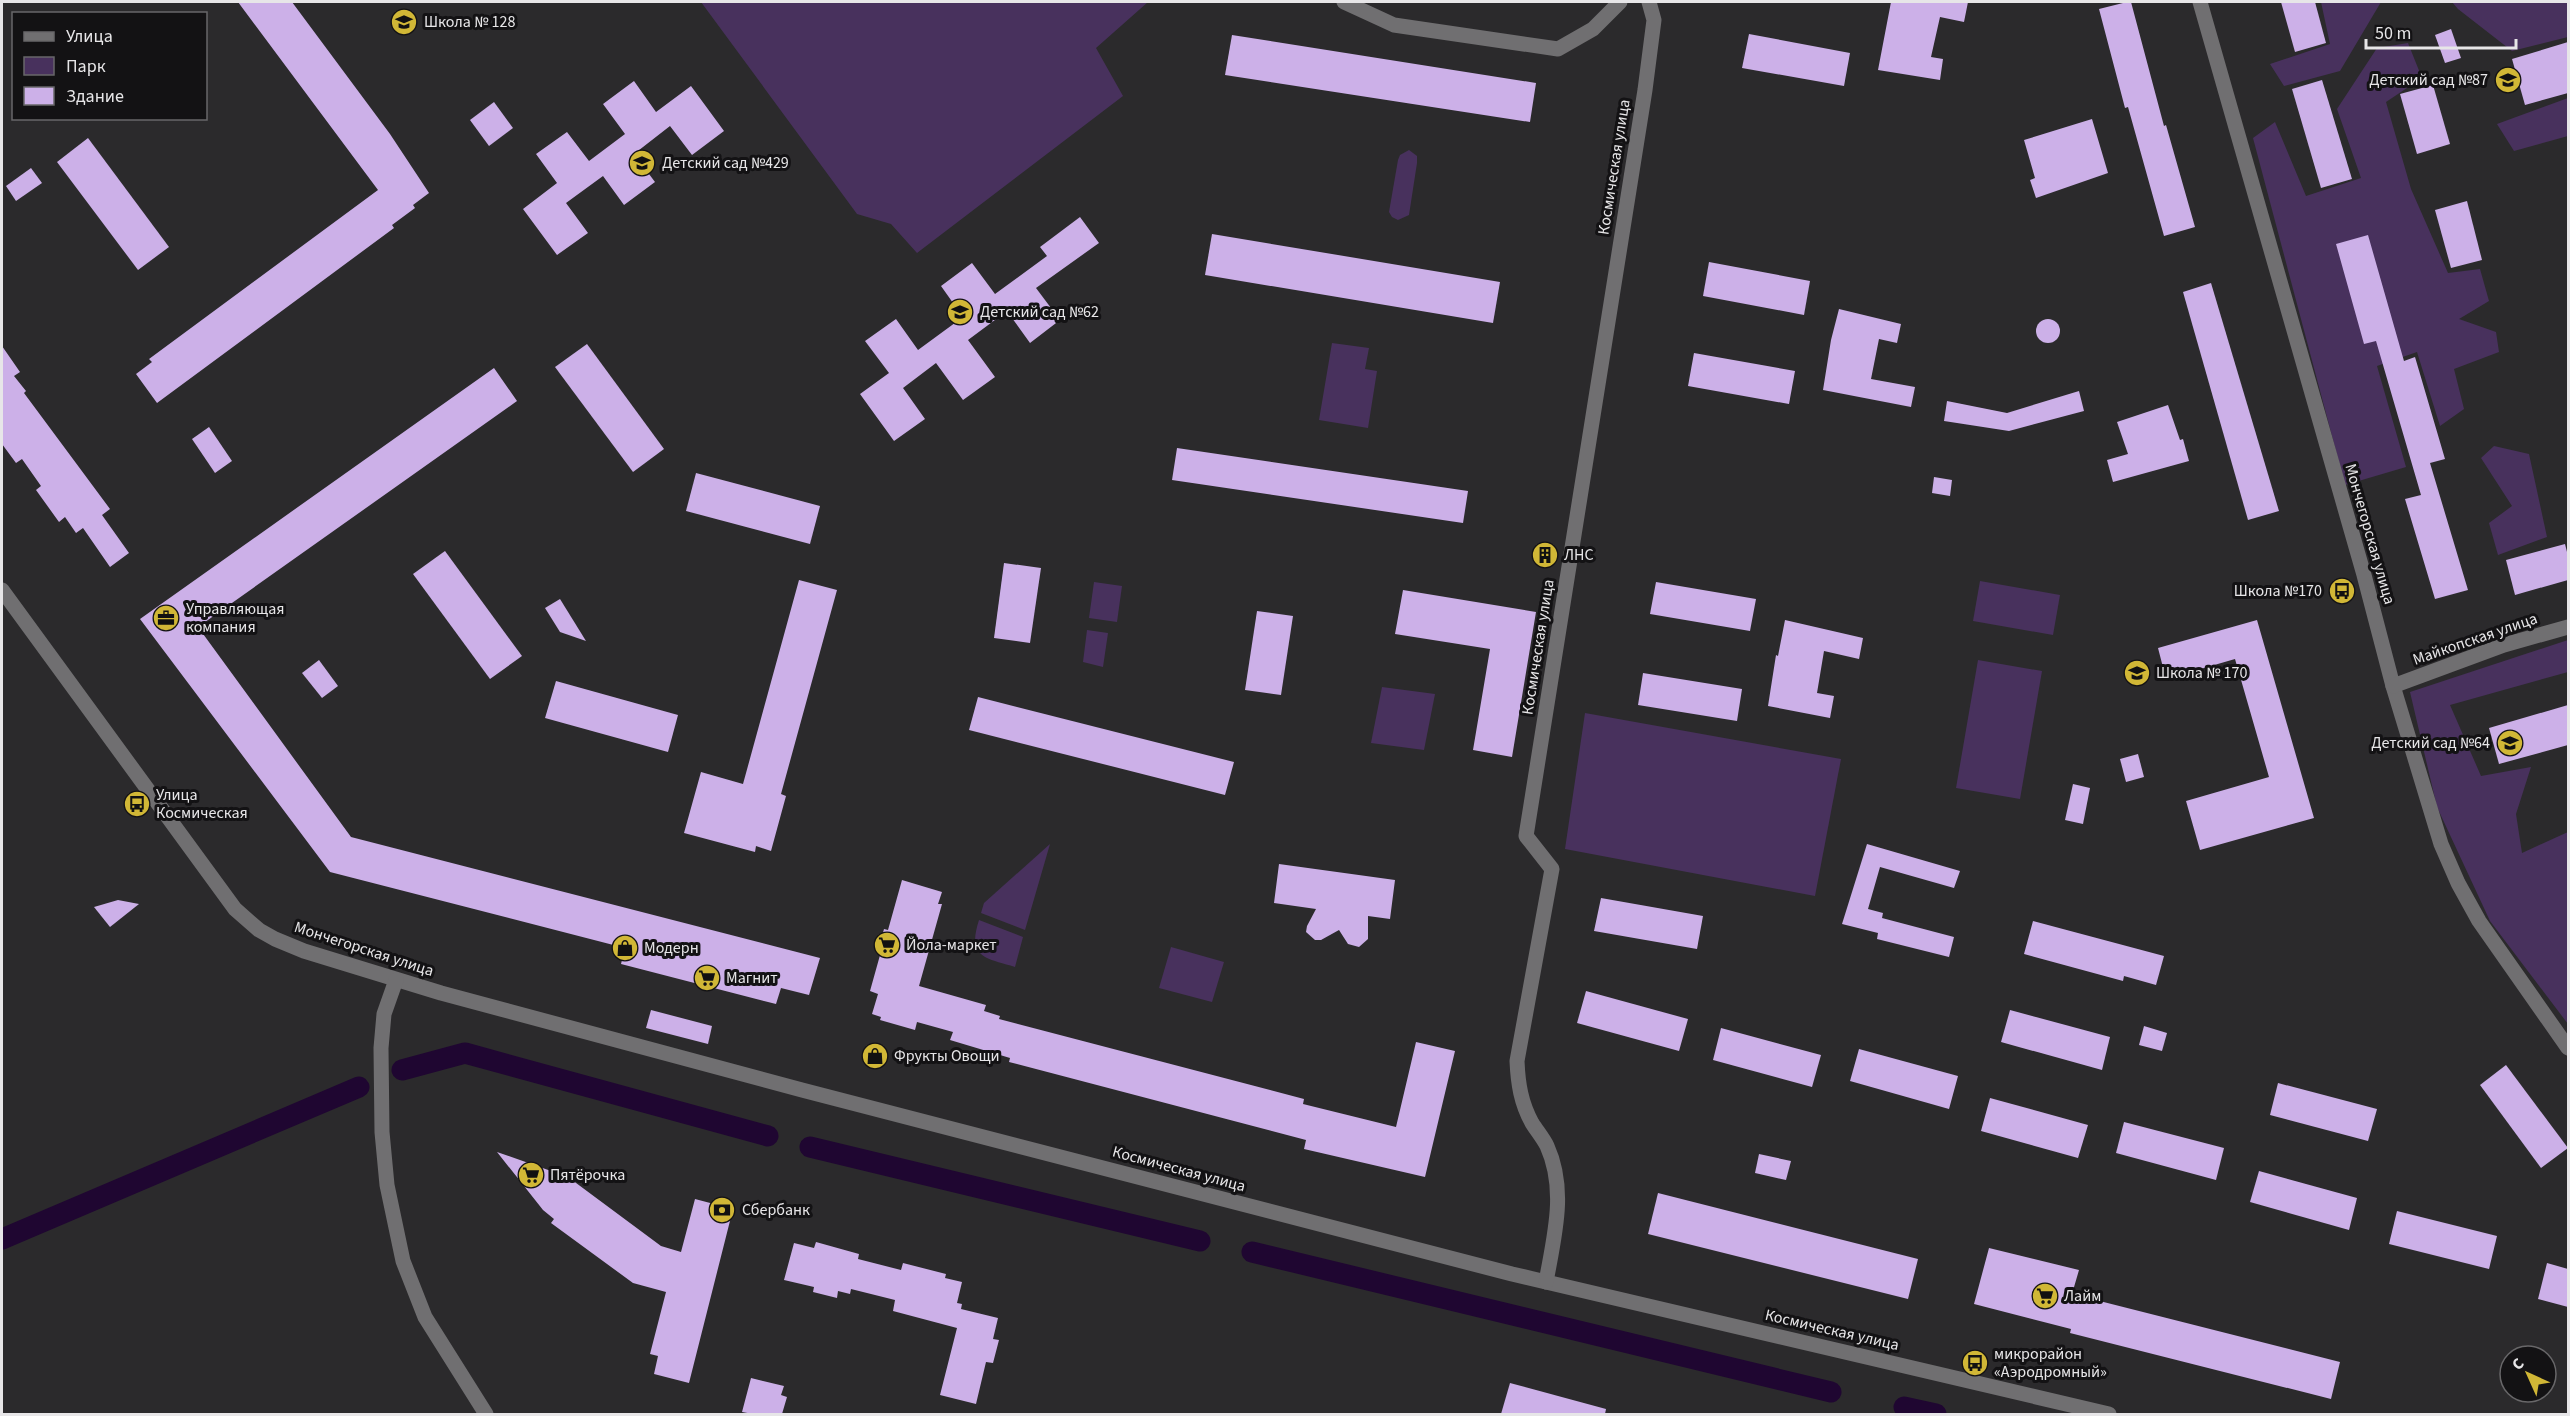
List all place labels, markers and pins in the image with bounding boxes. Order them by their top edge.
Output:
school or university icon: Школа № 128 [389,7,419,37]
place label: Школа № 128 [424,11,515,33]
school or university icon: Детский сад №87 [2493,65,2523,95]
place label: Детский сад №87 [2369,69,2488,91]
school or university icon: Детский сад №429 [627,148,657,178]
place label: Детский сад №429 [662,152,789,174]
school or university icon: Детский сад №62 [945,297,975,327]
place label: Детский сад №62 [980,301,1099,323]
building icon: ЛНС [1530,540,1560,570]
place label: ЛНС [1564,544,1594,566]
bus stop icon: Школа №170 [2327,576,2357,606]
place label: Школа №170 [2234,580,2322,602]
place label: Управляющая компания [186,598,285,638]
office icon: Управляющая компания [151,603,181,633]
school or university icon: Школа № 170 [2122,658,2152,688]
place label: Школа № 170 [2156,662,2247,684]
school or university icon: Детский сад №64 [2495,728,2525,758]
place label: Детский сад №64 [2371,732,2490,754]
place label: Улица Космическая [156,784,248,824]
bus stop icon: Улица Космическая [122,789,152,819]
supermarket icon: Йола-маркет [872,930,902,960]
shop icon: Модерн [610,933,640,963]
place label: Йола-маркет [906,934,997,956]
place label: Модерн [644,937,699,959]
supermarket icon: Магнит [692,963,722,993]
place label: Магнит [726,967,778,989]
shop icon: Фрукты Овощи [860,1041,890,1071]
place label: Фрукты Овощи [894,1045,1000,1067]
supermarket icon: Пятёрочка [516,1160,546,1190]
place label: Пятёрочка [550,1164,625,1186]
bank icon: Сбербанк [707,1195,737,1225]
place label: Сбербанк [742,1199,810,1221]
supermarket icon: Лайм [2030,1281,2060,1311]
place label: Лайм [2064,1285,2101,1307]
place label: микрорайон «Аэродромный» [1994,1343,2107,1383]
bus stop icon: микрорайон «Аэродромный» [1960,1348,1990,1378]

